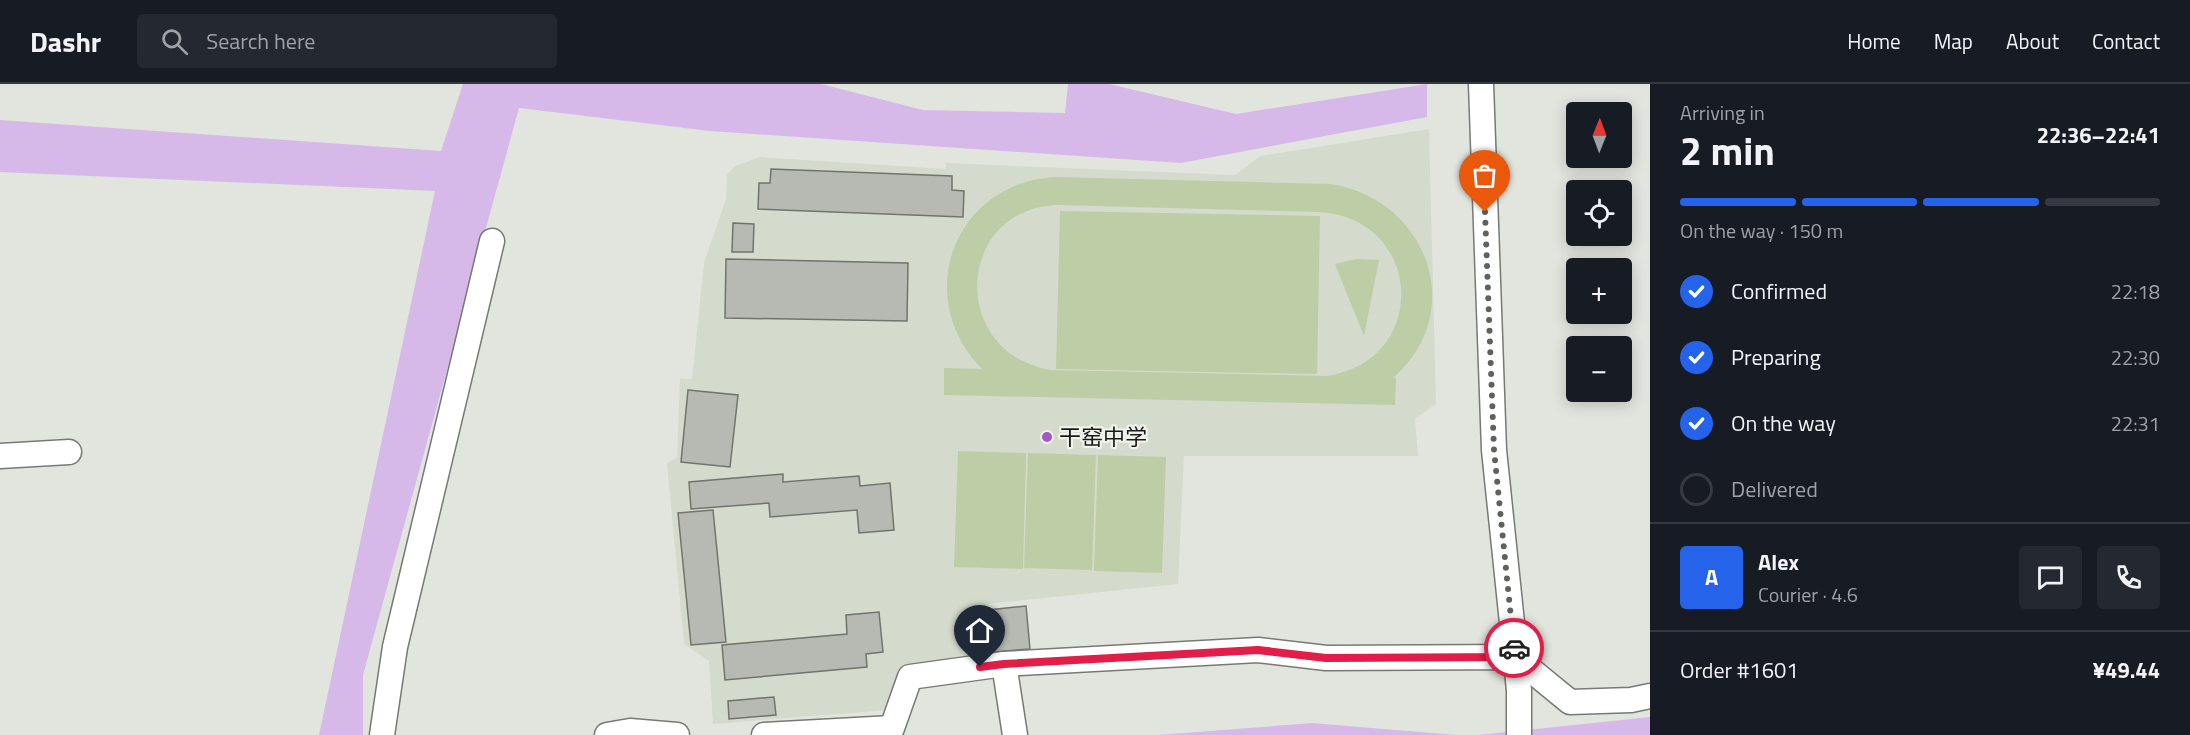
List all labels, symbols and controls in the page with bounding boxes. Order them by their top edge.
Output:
search box [137,14,557,68]
text: Dashr [30,20,101,63]
text: Search here [206,24,315,58]
icon: search [158,25,191,58]
text: Home [1847,25,1901,57]
text: Map [1934,25,1973,57]
text: About [2006,25,2059,57]
text: Contact [2092,25,2160,57]
text: Arriving in [1680,97,1765,128]
north arrow [1566,102,1632,168]
map controls [1566,102,1632,402]
text: 22:36–22:41 [2037,118,2160,152]
text: 2 min [1680,121,1775,180]
pin [1459,150,1510,212]
icon: bag [1468,159,1501,192]
button: locate [1566,180,1632,246]
text: On the way · 150 m [1680,215,1843,246]
button: + [1566,258,1632,324]
text: Confirmed [1731,274,1827,308]
icon: check [1680,275,1713,308]
text: 22:18 [2111,276,2160,307]
button: − [1566,336,1632,402]
text: Preparing [1731,340,1821,374]
icon: check [1680,341,1713,374]
text: 22:30 [2111,342,2160,373]
text: On the way [1731,406,1836,440]
icon: check [1680,407,1713,440]
text: 22:31 [2111,408,2160,439]
place label: 干窑中学 [1059,420,1147,454]
marker: 干窑中学 [1040,430,1054,444]
text: Delivered [1731,472,1818,506]
text: Alex [1758,545,1799,579]
button: chat [2019,546,2082,609]
button: phone [2097,546,2160,609]
text: A [1705,560,1718,594]
text: Courier · 4.6 [1758,579,1858,610]
pin [954,605,1005,667]
icon: home [963,614,996,647]
courier [1484,618,1544,678]
icon: car [1498,632,1531,665]
text: Order #1601 [1680,653,1799,687]
text: ¥49.44 [2093,653,2160,687]

